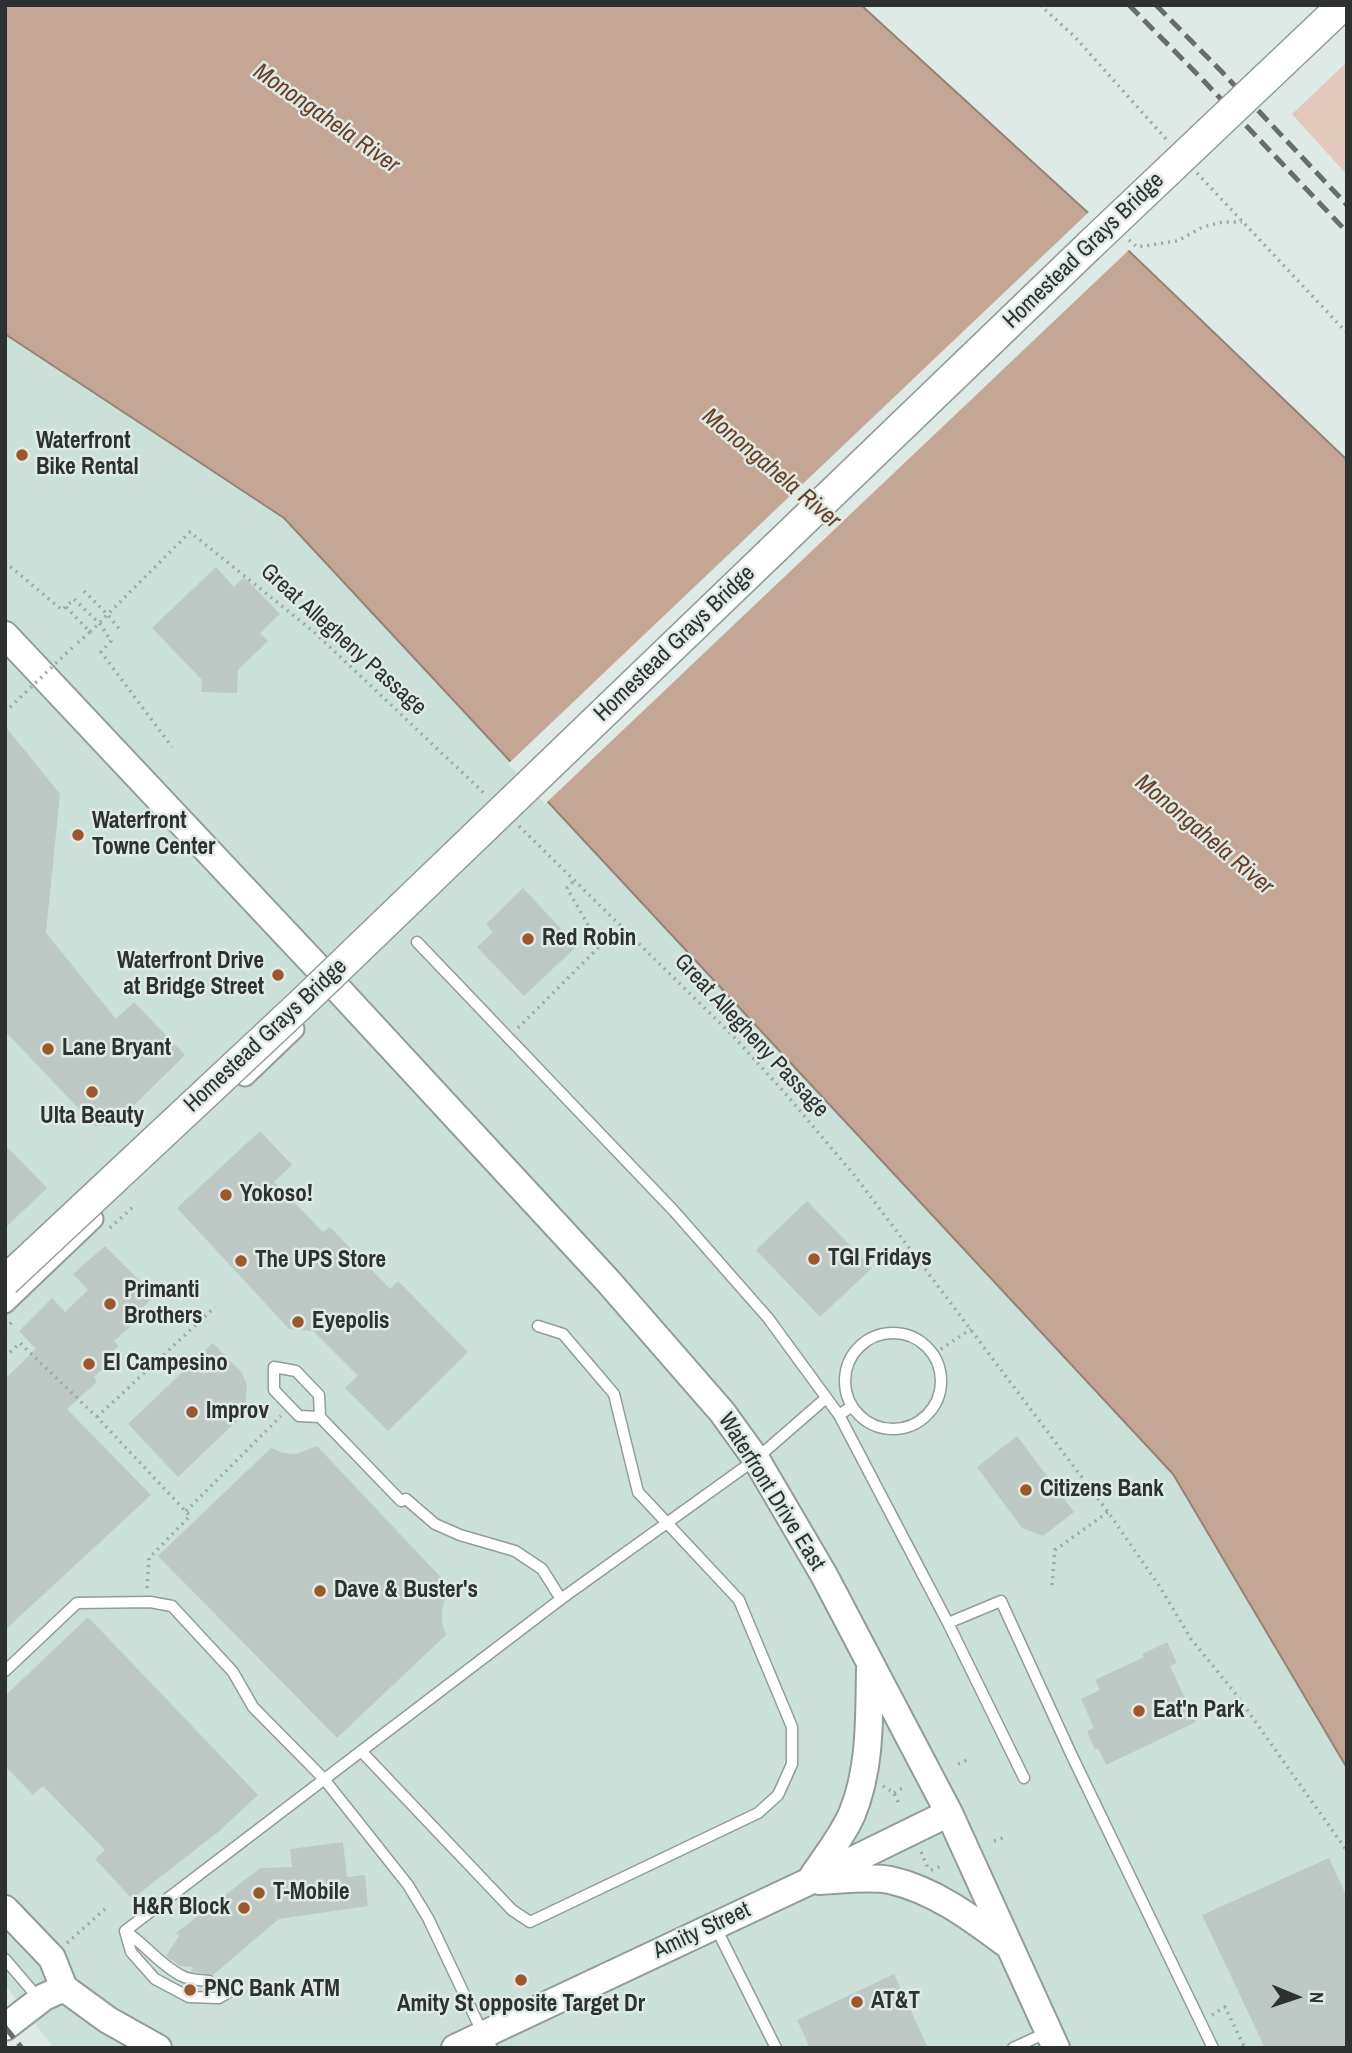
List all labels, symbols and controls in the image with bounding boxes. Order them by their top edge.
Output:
water label: Monongahela River [247,58,405,180]
street label: Homestead Grays Bridge [998,167,1170,335]
water label: Monongahela River [696,403,846,535]
place label: Waterfront Bike Rental [36,428,139,482]
marker: Waterfront Bike Rental [14,447,30,463]
street label: Great Allegheny Passage [254,558,432,722]
street label: Homestead Grays Bridge [589,560,761,728]
water label: Monongahela River [1129,769,1279,901]
place label: Waterfront Towne Center [92,808,215,862]
marker: Waterfront Towne Center [70,827,86,843]
place label: Red Robin [542,925,636,953]
marker: Red Robin [520,931,536,947]
place label: Waterfront Drive at Bridge Street [117,948,264,1002]
street label: Great Allegheny Passage [668,948,834,1124]
street label: Homestead Grays Bridge [179,953,353,1119]
marker: Waterfront Drive at Bridge Street [270,967,286,983]
place label: Lane Bryant [62,1035,171,1063]
marker: Lane Bryant [40,1041,56,1057]
marker: Ulta Beauty [84,1084,100,1100]
place label: Ulta Beauty [40,1103,144,1131]
place label: Yokoso! [240,1181,313,1209]
marker: Yokoso! [218,1187,234,1203]
place label: TGI Fridays [828,1245,932,1273]
place label: The UPS Store [255,1247,386,1275]
marker: TGI Fridays [806,1251,822,1267]
marker: The UPS Store [233,1253,249,1269]
place label: Primanti Brothers [124,1277,203,1331]
marker: Primanti Brothers [102,1296,118,1312]
place label: Eyepolis [312,1308,390,1336]
marker: Eyepolis [290,1314,306,1330]
place label: El Campesino [103,1350,228,1378]
marker: El Campesino [81,1356,97,1372]
place label: Improv [206,1398,269,1426]
marker: Improv [184,1404,200,1420]
street label: Waterfront Drive East [711,1408,831,1576]
place label: Citizens Bank [1040,1476,1164,1504]
marker: Citizens Bank [1018,1482,1034,1498]
place label: Dave & Buster's [334,1577,478,1605]
marker: Dave & Buster's [312,1583,328,1599]
place label: Eat'n Park [1153,1697,1244,1725]
marker: Eat'n Park [1131,1703,1147,1719]
place label: T-Mobile [273,1879,349,1907]
marker: T-Mobile [251,1885,267,1901]
place label: H&R Block [133,1894,230,1922]
street label: Amity Street [649,1897,755,1965]
marker: H&R Block [236,1900,252,1916]
north arrow [1261,1962,1331,2032]
marker: Amity St opposite Target Dr [513,1972,529,1988]
place label: PNC Bank ATM [204,1976,340,2004]
marker: PNC Bank ATM [182,1982,198,1998]
place label: AT&T [871,1988,920,2016]
place label: Amity St opposite Target Dr [397,1991,645,2019]
text: N [1304,1992,1330,2004]
marker: AT&T [849,1994,865,2010]

